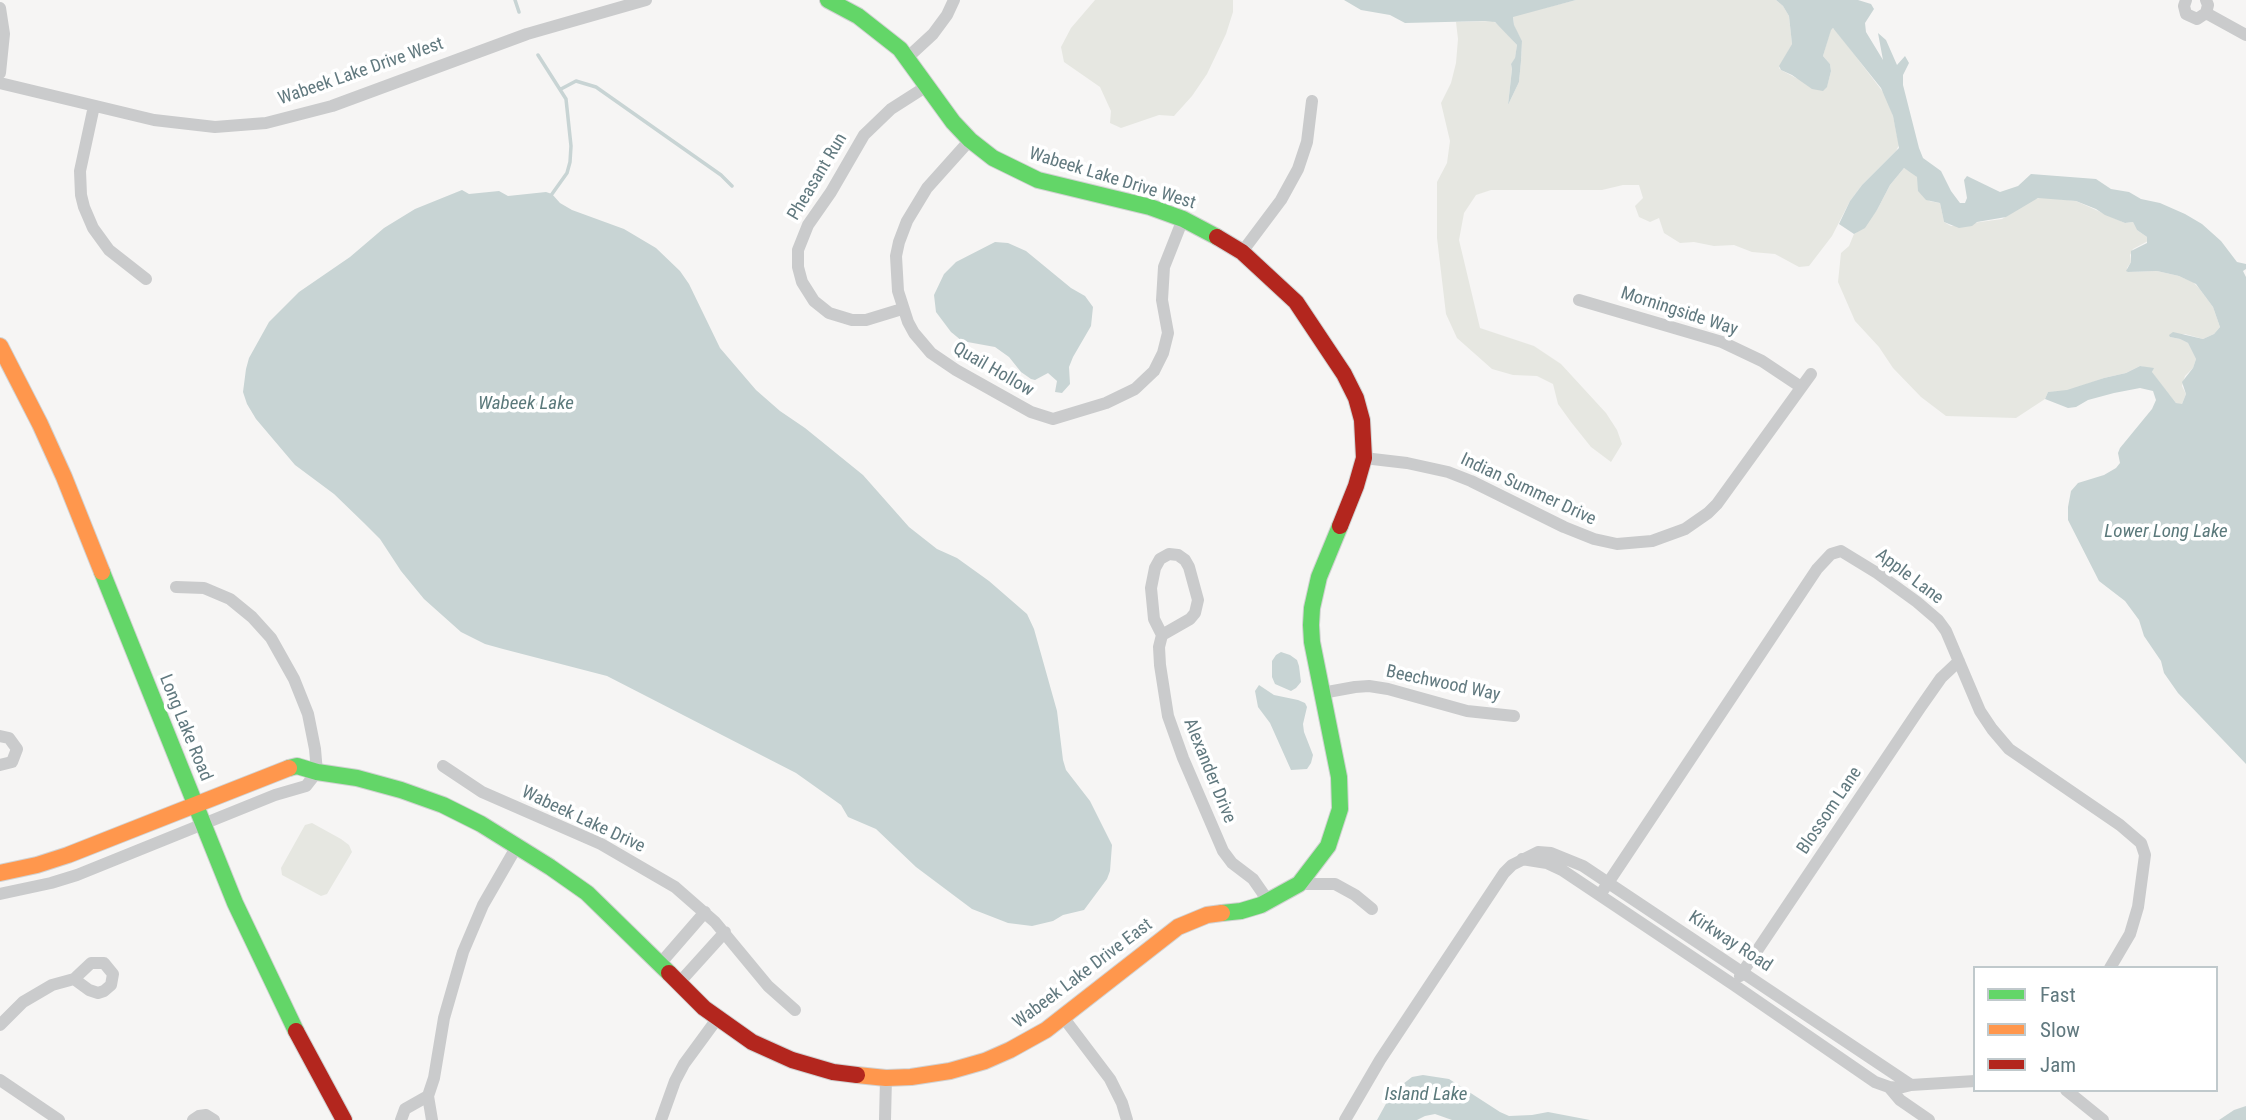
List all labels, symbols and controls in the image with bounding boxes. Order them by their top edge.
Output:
street label: Wabeek Lake Drive West [276,34,446,110]
street label: Pheasant Run [784,130,852,224]
street label: Wabeek Lake Drive West [1026,143,1198,215]
street label: Morningside Way [1618,283,1740,341]
street label: Quail Hollow [949,338,1037,402]
water label: Wabeek Lake [478,393,574,415]
street label: Indian Summer Drive [1457,449,1599,531]
water label: Lower Long Lake [2104,521,2228,543]
street label: Apple Lane [1871,545,1947,609]
street label: Beechwood Way [1384,661,1502,707]
street label: Long Lake Road [154,671,216,785]
street label: Alexander Drive [1178,715,1240,827]
street label: Blossom Lane [1793,763,1867,859]
street label: Wabeek Lake Drive [518,782,648,858]
street label: Kirkway Road [1684,907,1776,977]
street label: Wabeek Lake Drive East [1009,915,1157,1033]
legend [1973,966,2218,1092]
text: Fast [2040,983,2076,1007]
text: Slow [2040,1018,2080,1042]
text: Jam [2040,1053,2076,1077]
water label: Island Lake [1385,1084,1467,1106]

